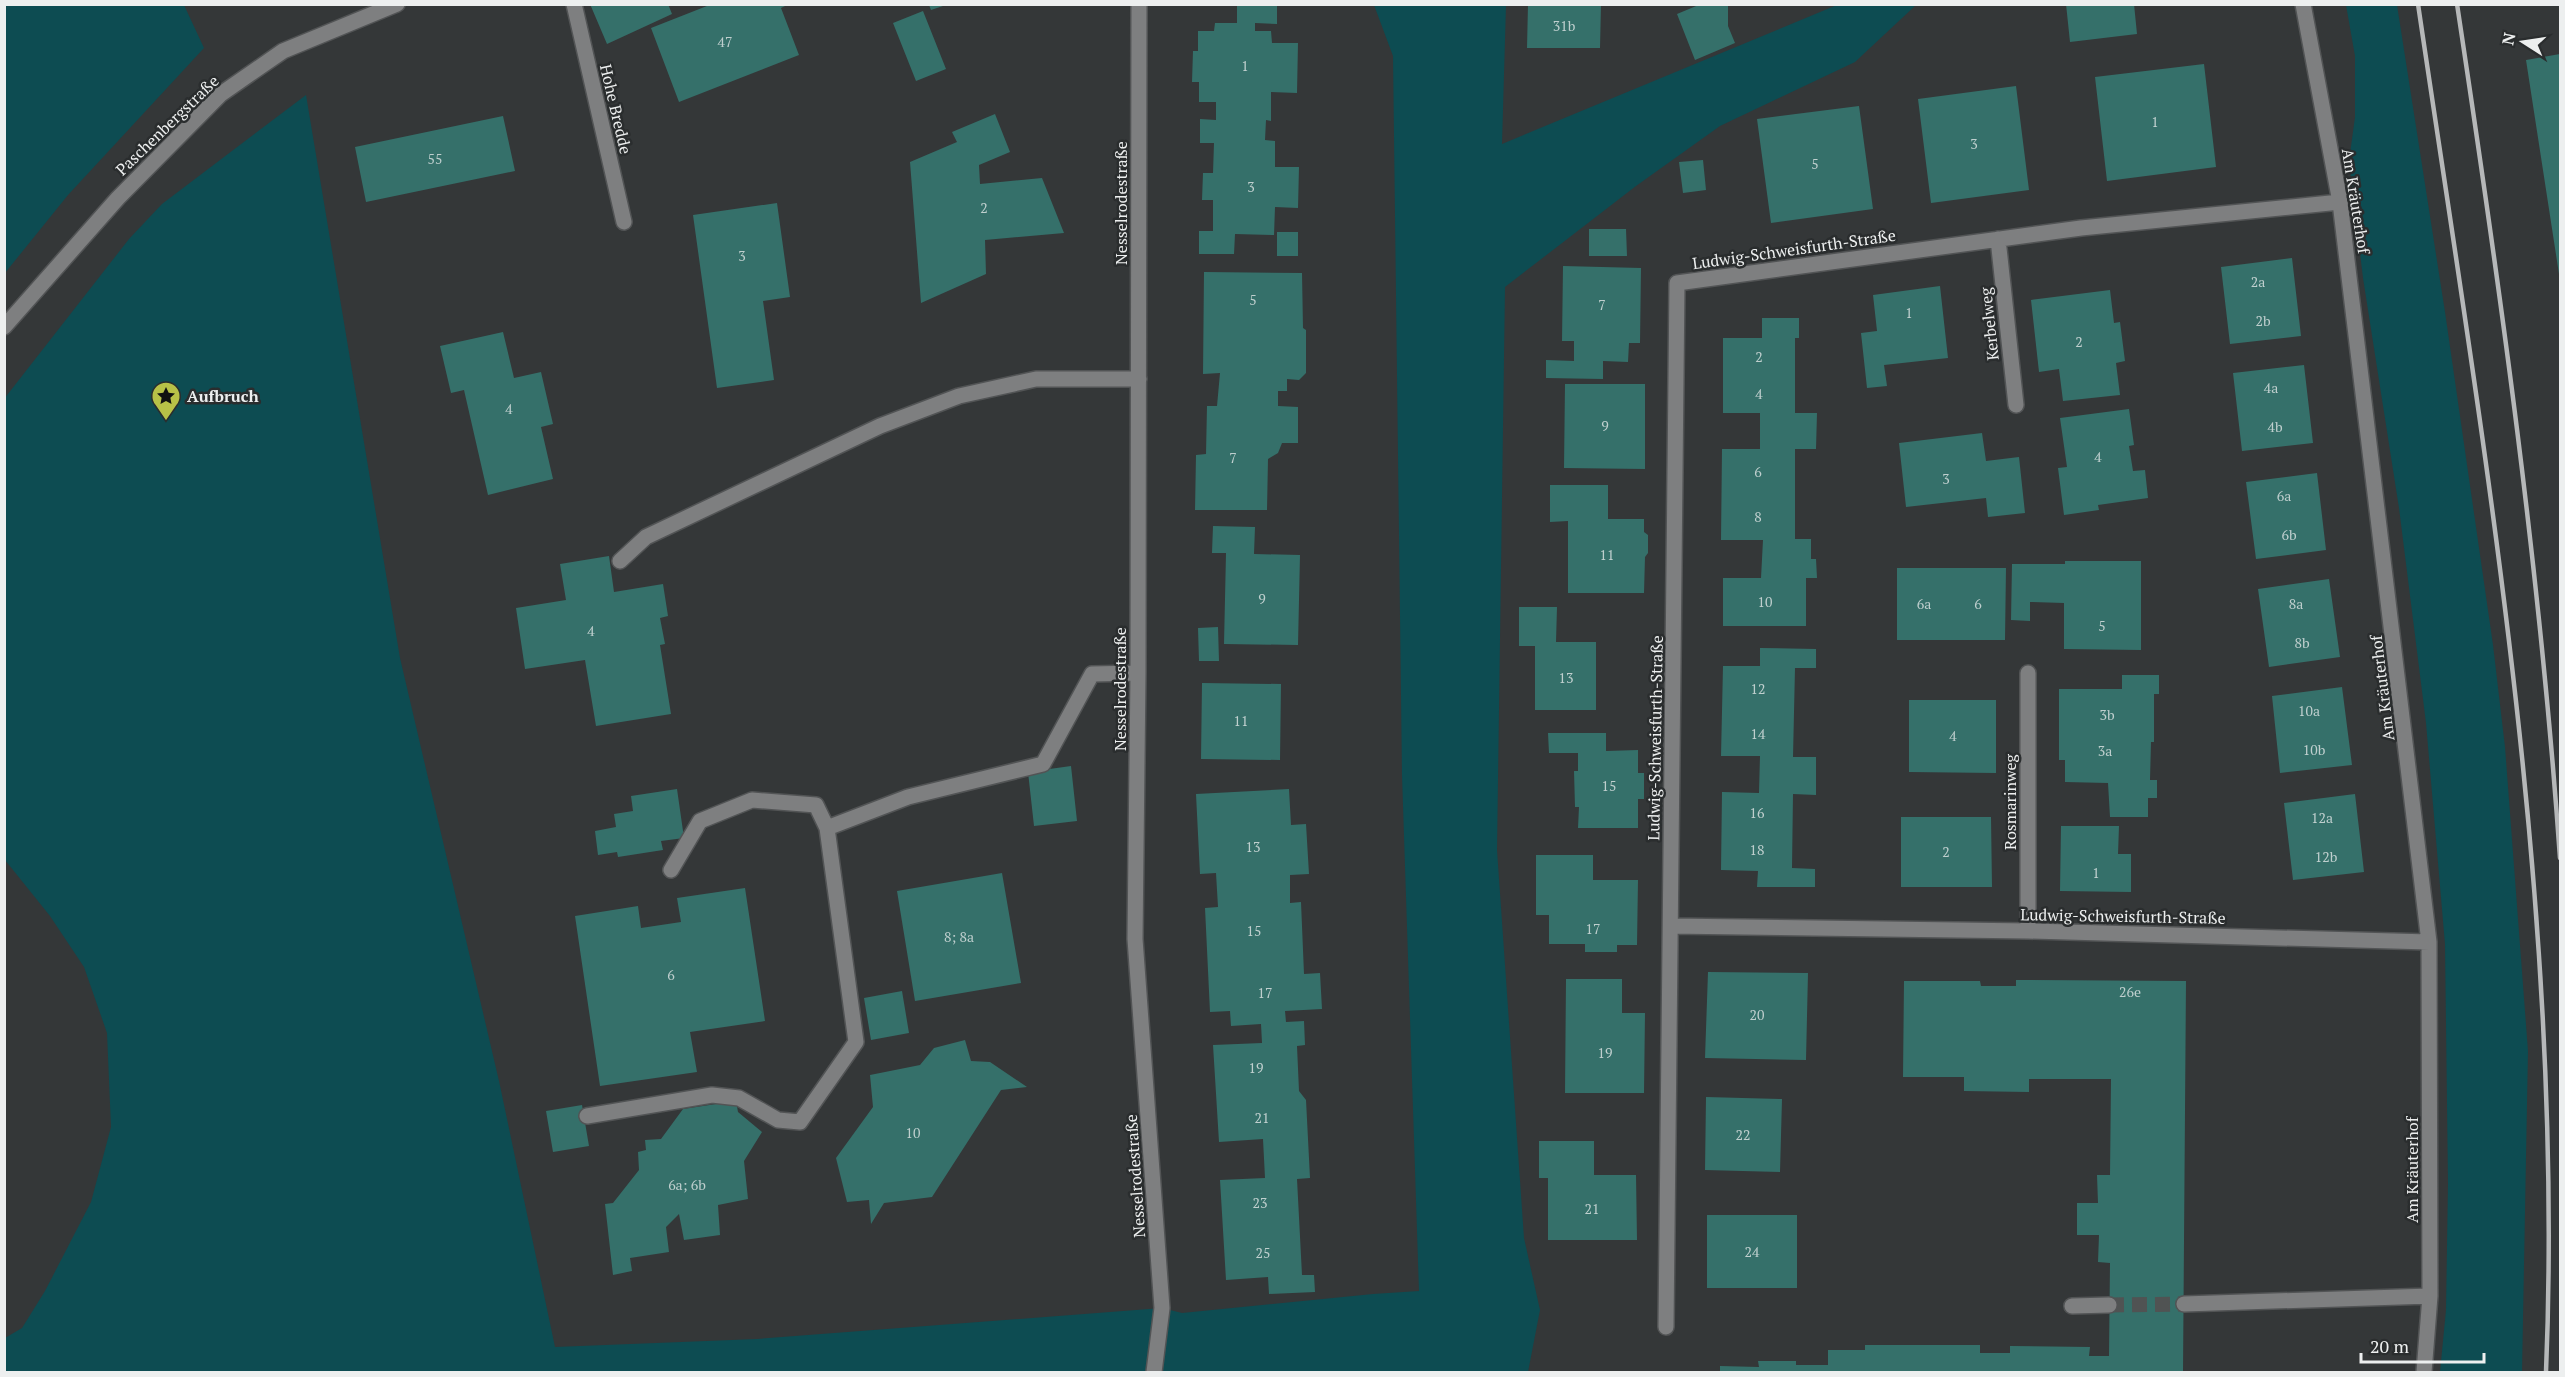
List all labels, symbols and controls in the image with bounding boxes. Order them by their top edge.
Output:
north arrow [2493,12,2553,72]
house number: 31b [1553,16,1576,35]
text: N [2496,31,2520,47]
house number: 47 [718,32,732,51]
house number: 1 [1241,56,1249,75]
street label: Hohe Bredde [595,62,637,156]
street label: Paschenbergstraße [111,70,223,180]
house number: 1 [2151,112,2159,131]
house number: 3 [1970,134,1978,153]
street label: Nesselrodestraße [1110,141,1132,265]
street label: Am Kräuterhof [2337,147,2375,257]
house number: 55 [428,149,442,168]
house number: 5 [1811,154,1819,173]
house number: 3 [1247,177,1255,196]
house number: 2 [980,198,988,217]
street label: Ludwig-Schweisfurth-Straße [1691,224,1897,274]
house number: 3 [738,246,746,265]
house number: 2a [2251,272,2265,291]
street label: Kerbelweg [1974,286,2004,362]
house number: 5 [1249,290,1257,309]
house number: 7 [1598,295,1606,314]
house number: 1 [1905,303,1913,322]
house number: 2b [2255,311,2271,330]
house number: 2 [2075,332,2083,351]
house number: 2 [1755,347,1763,366]
house number: 4a [2264,378,2278,397]
place icon: Aufbruch [150,380,182,422]
house number: 4 [1755,384,1763,403]
place label: Aufbruch [187,385,260,407]
house number: 4 [505,399,513,418]
house number: 9 [1601,416,1609,435]
house number: 4b [2267,417,2283,436]
house number: 4 [2094,447,2102,466]
house number: 7 [1229,448,1237,467]
house number: 6 [1754,462,1762,481]
house number: 3 [1942,469,1950,488]
house number: 6a [2277,486,2291,505]
house number: 8 [1754,507,1762,526]
house number: 6b [2281,525,2297,544]
house number: 11 [1600,545,1614,564]
house number: 9 [1258,589,1266,608]
house number: 10 [1758,592,1772,611]
house number: 6a [1917,594,1931,613]
house number: 6 [1974,594,1982,613]
house number: 8a [2289,594,2303,613]
house number: 5 [2098,616,2106,635]
house number: 4 [587,621,595,640]
street label: Nesselrodestraße [1109,627,1131,751]
street label: Am Kräuterhof [2364,632,2399,742]
house number: 8b [2294,633,2310,652]
street label: Ludwig-Schweisfurth-Straße [1642,635,1668,841]
house number: 13 [1559,668,1573,687]
house number: 12 [1751,679,1765,698]
house number: 10a [2298,701,2320,720]
house number: 3b [2099,705,2115,724]
house number: 11 [1234,711,1248,730]
house number: 14 [1751,724,1766,743]
house number: 4 [1949,726,1957,745]
house number: 10b [2303,740,2326,759]
house number: 3a [2098,741,2112,760]
street label: Rosmarinweg [1999,753,2021,850]
house number: 15 [1602,776,1616,795]
house number: 16 [1750,803,1765,822]
house number: 12a [2311,808,2333,827]
house number: 13 [1246,837,1260,856]
house number: 18 [1750,840,1764,859]
house number: 2 [1942,842,1950,861]
house number: 12b [2315,847,2338,866]
house number: 1 [2092,863,2100,882]
street label: Ludwig-Schweisfurth-Straße [2020,903,2226,929]
house number: 17 [1586,919,1600,938]
house number: 15 [1247,921,1261,940]
house number: 8; 8a [944,927,974,946]
house number: 6 [667,965,675,984]
house number: 26e [2119,982,2141,1001]
house number: 17 [1258,983,1272,1002]
house number: 20 [1750,1005,1764,1024]
house number: 19 [1598,1043,1612,1062]
house number: 19 [1249,1058,1263,1077]
house number: 21 [1255,1108,1269,1127]
street label: Nesselrodestraße [1120,1114,1150,1238]
street label: Am Kräuterhof [2401,1115,2423,1223]
house number: 10 [906,1123,920,1142]
house number: 22 [1736,1125,1750,1144]
house number: 6a; 6b [668,1175,706,1194]
house number: 23 [1253,1193,1267,1212]
house number: 21 [1585,1199,1599,1218]
house number: 24 [1745,1242,1760,1261]
house number: 25 [1256,1243,1270,1262]
scale bar [2361,1326,2484,1364]
text: 20 m [2370,1334,2410,1358]

